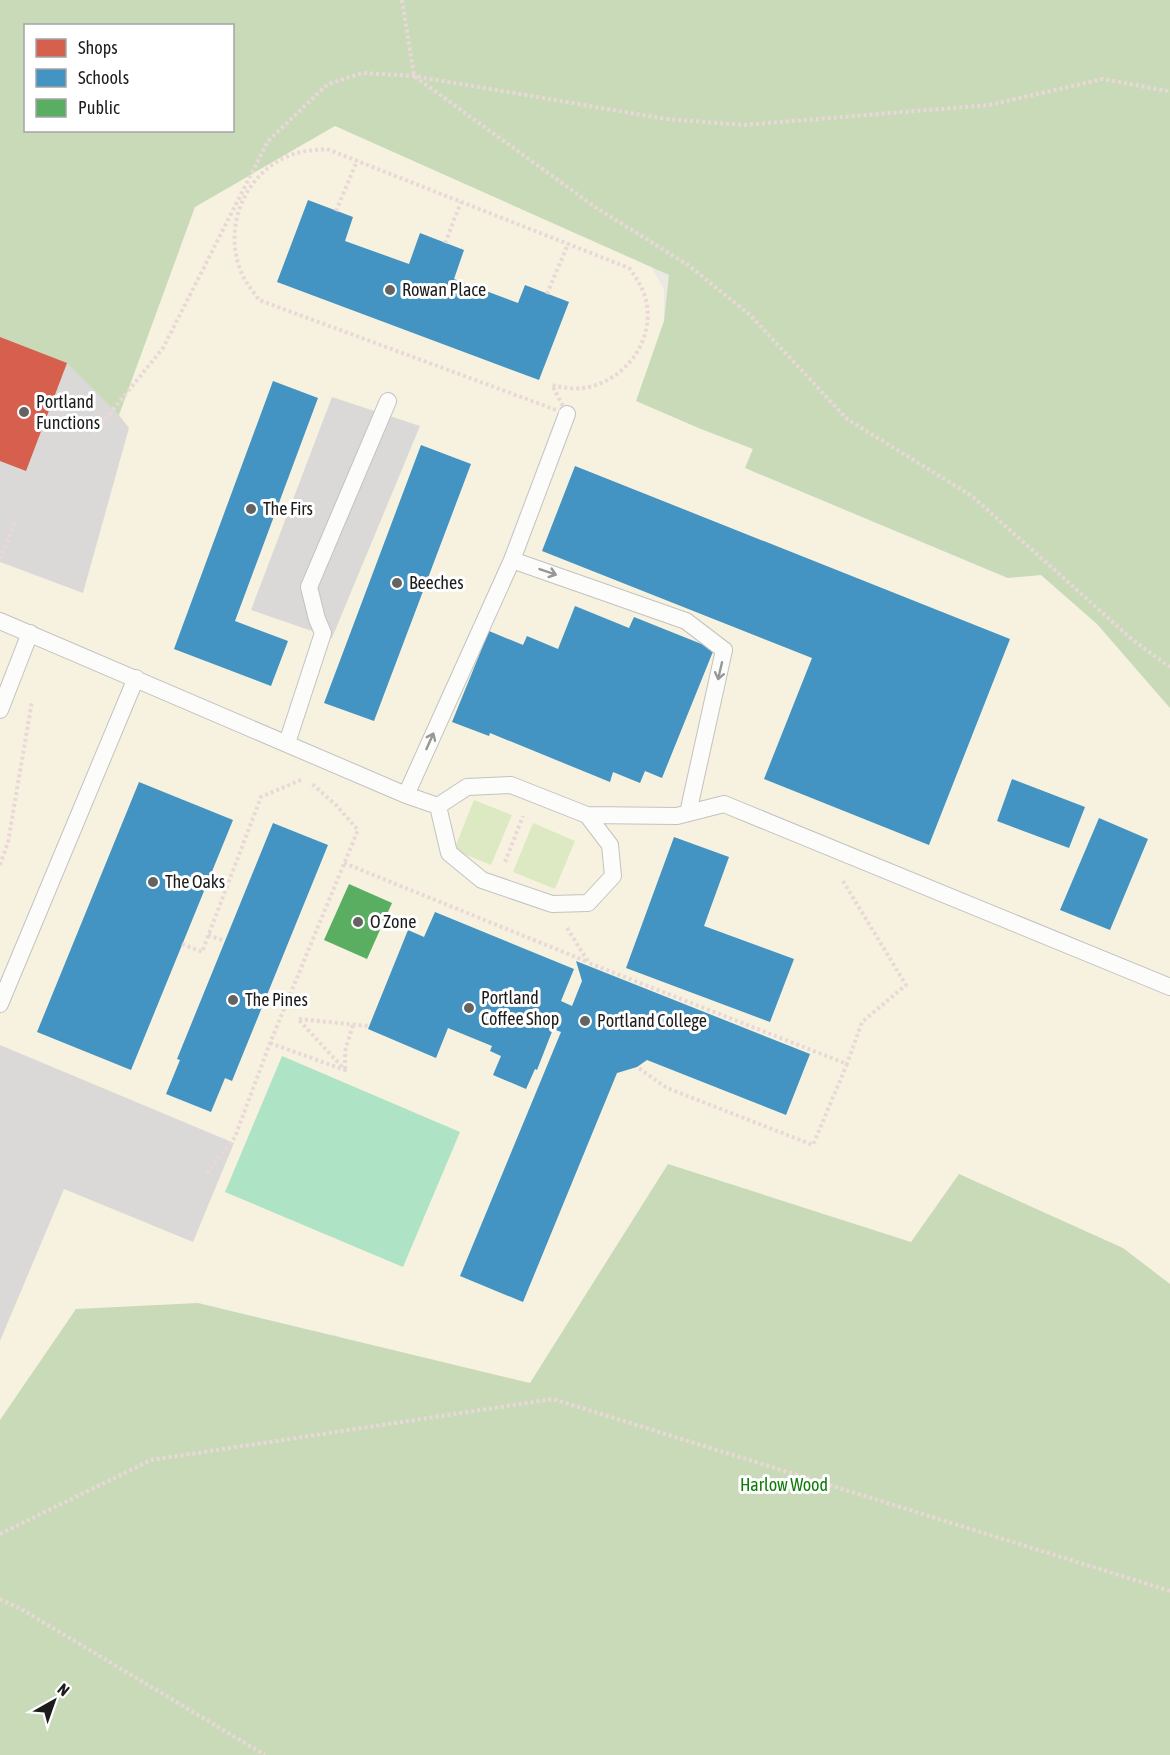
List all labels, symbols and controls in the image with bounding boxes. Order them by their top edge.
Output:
legend [24,24,234,132]
text: Shops [78,37,118,58]
text: Schools [78,67,129,88]
text: Public [78,97,120,118]
place label: Rowan Place [402,279,486,300]
marker: Rowan Place [383,283,397,297]
place label: Portland Functions [36,391,100,433]
marker: Portland Functions [17,405,31,419]
place label: The Firs [263,498,313,519]
marker: The Firs [244,502,258,516]
one-way arrow [538,568,557,579]
place label: Beeches [409,572,464,593]
marker: Beeches [390,576,404,590]
one-way arrow [713,661,725,680]
one-way arrow [425,733,437,751]
place label: The Oaks [165,871,225,892]
marker: The Oaks [146,875,160,889]
place label: O Zone [370,911,416,932]
marker: O Zone [351,915,365,929]
place label: Portland Coffee Shop [481,987,559,1029]
place label: The Pines [245,989,308,1010]
marker: The Pines [226,993,240,1007]
marker: Portland Coffee Shop [462,1001,476,1015]
place label: Portland College [597,1010,707,1031]
marker: Portland College [578,1014,592,1028]
park label: Harlow Wood [740,1474,828,1495]
north arrow [24,1671,84,1731]
text: N [54,1680,73,1699]

